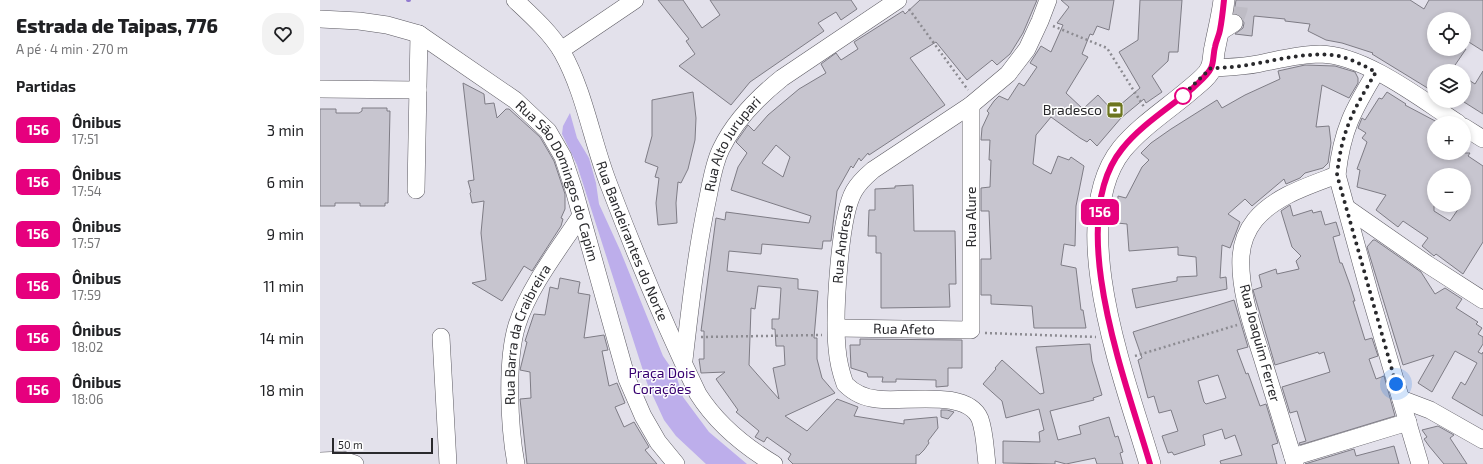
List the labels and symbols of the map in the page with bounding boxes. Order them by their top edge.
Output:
unlabelled marker [1174,87,1192,105]
street label: Rua Alto Jurupari [700,92,764,193]
street label: Rua São Domingos do Capim [512,96,603,263]
bank icon: Bradesco [1105,100,1125,120]
place label: Bradesco [1043,101,1102,118]
street label: Rua Bandeirantes do Norte [593,159,672,323]
street label: Rua Alure [962,187,979,247]
line badge: 156 [1077,199,1123,225]
street label: Rua Andresa [829,202,856,284]
street label: Rua Barra da Craibreira [501,261,554,405]
street label: Rua Joaquim Ferrer [1237,282,1285,404]
street label: Rua Afeto [873,320,935,337]
park label: Praça Dois Corações [628,364,696,398]
your location [1386,374,1406,394]
scale bar [332,436,433,455]

